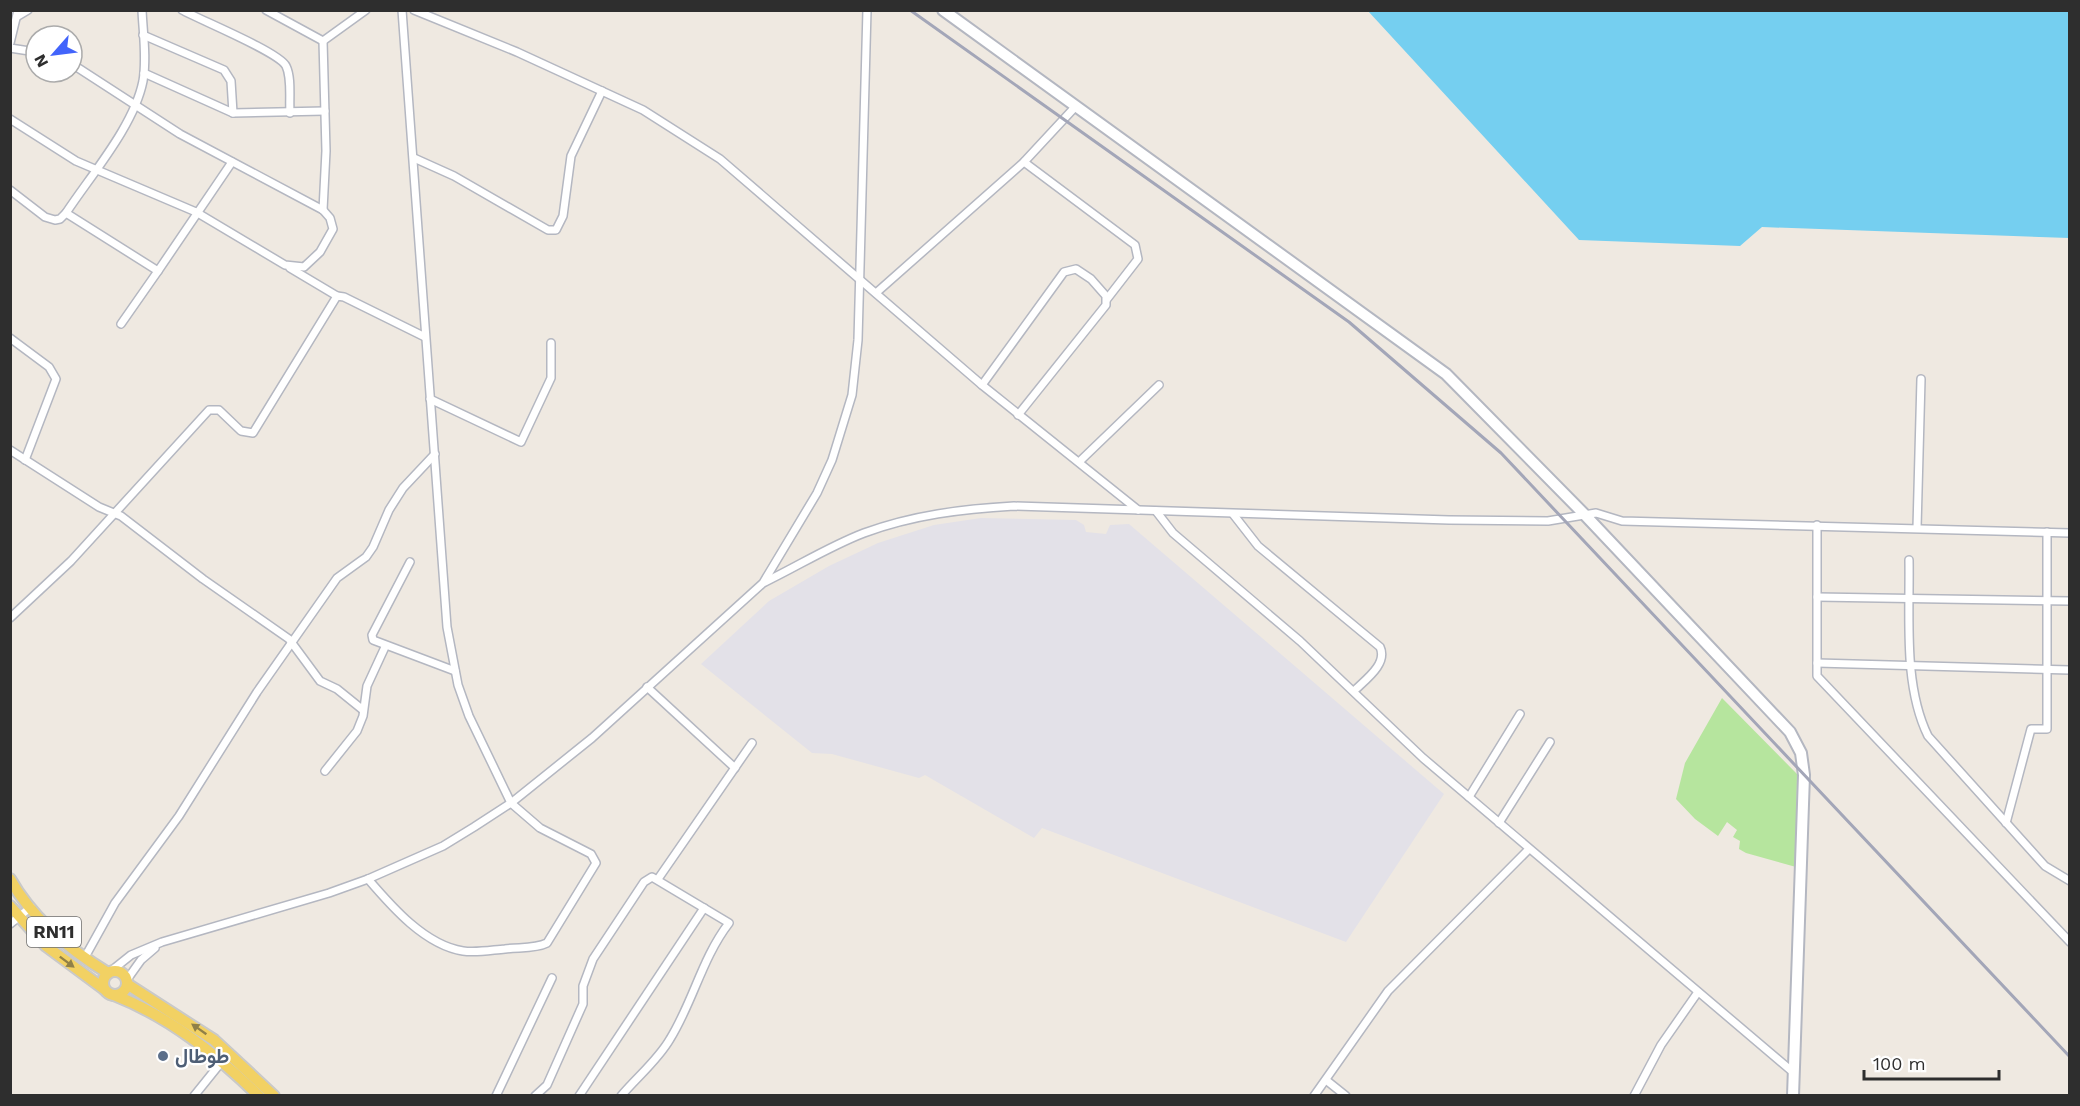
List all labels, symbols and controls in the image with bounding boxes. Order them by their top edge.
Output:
north arrow [24,24,84,84]
text: N [30,51,52,71]
road number: RN11 [27,917,81,947]
one-way arrow [59,956,74,968]
one-way arrow [191,1024,207,1035]
scale bar [1864,1043,1999,1081]
place label: طوطال [175,1044,229,1069]
marker: طوطال [156,1049,170,1063]
text: 100 m [1873,1053,1926,1074]

